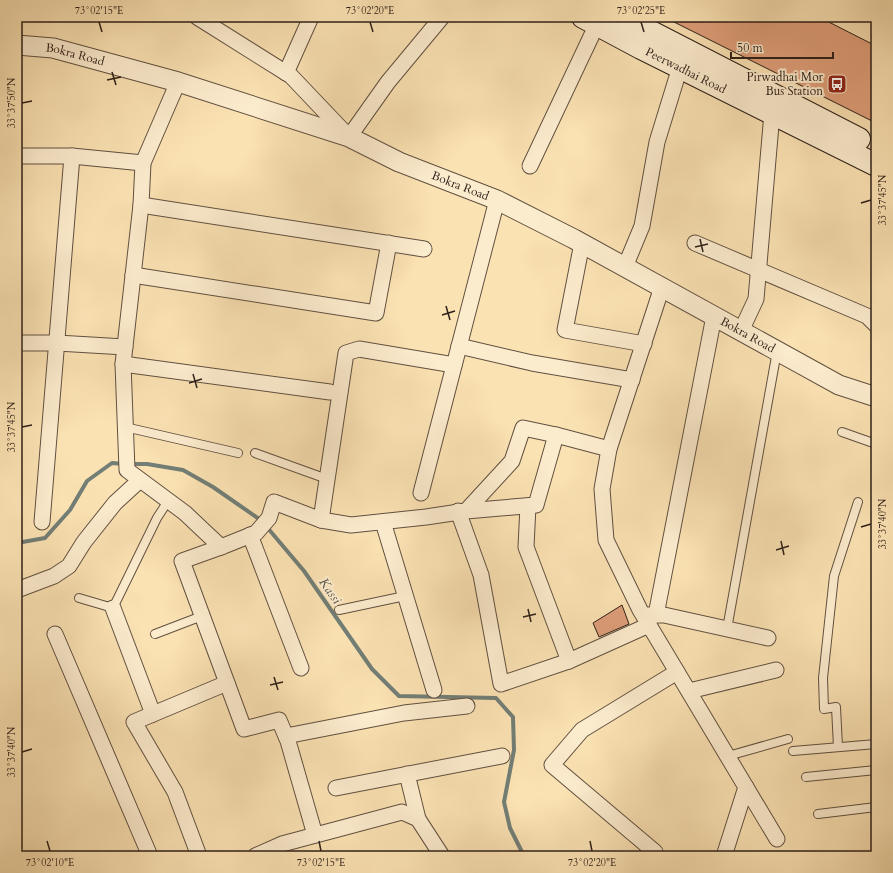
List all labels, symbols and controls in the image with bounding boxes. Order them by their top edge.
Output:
text: 73°02'15"E [75,4,123,18]
text: 73°02'20"E [346,4,394,18]
text: 73°02'25"E [617,4,665,18]
scale bar [731,34,833,60]
street label: Bokra Road [45,39,107,70]
text: 50 m [737,40,764,56]
street label: Peerwadhai Road [643,44,730,98]
place label: Pirwadhai Mor Bus Station [746,69,824,99]
bus stop icon: Pirwadhai Mor Bus Station [826,73,848,95]
text: 33°37'50"N [5,77,19,128]
street label: Bokra Road [429,167,492,204]
text: 33°37'45"N [876,174,890,225]
street label: Bokra Road [717,313,779,357]
text: 33°37'45"N [5,401,19,452]
text: 33°37'40"N [876,498,890,549]
water label: Kassi [315,574,346,608]
text: 33°37'40"N [5,726,19,777]
text: 73°02'10"E [26,856,74,870]
text: 73°02'15"E [297,856,345,870]
text: 73°02'20"E [568,856,616,870]

